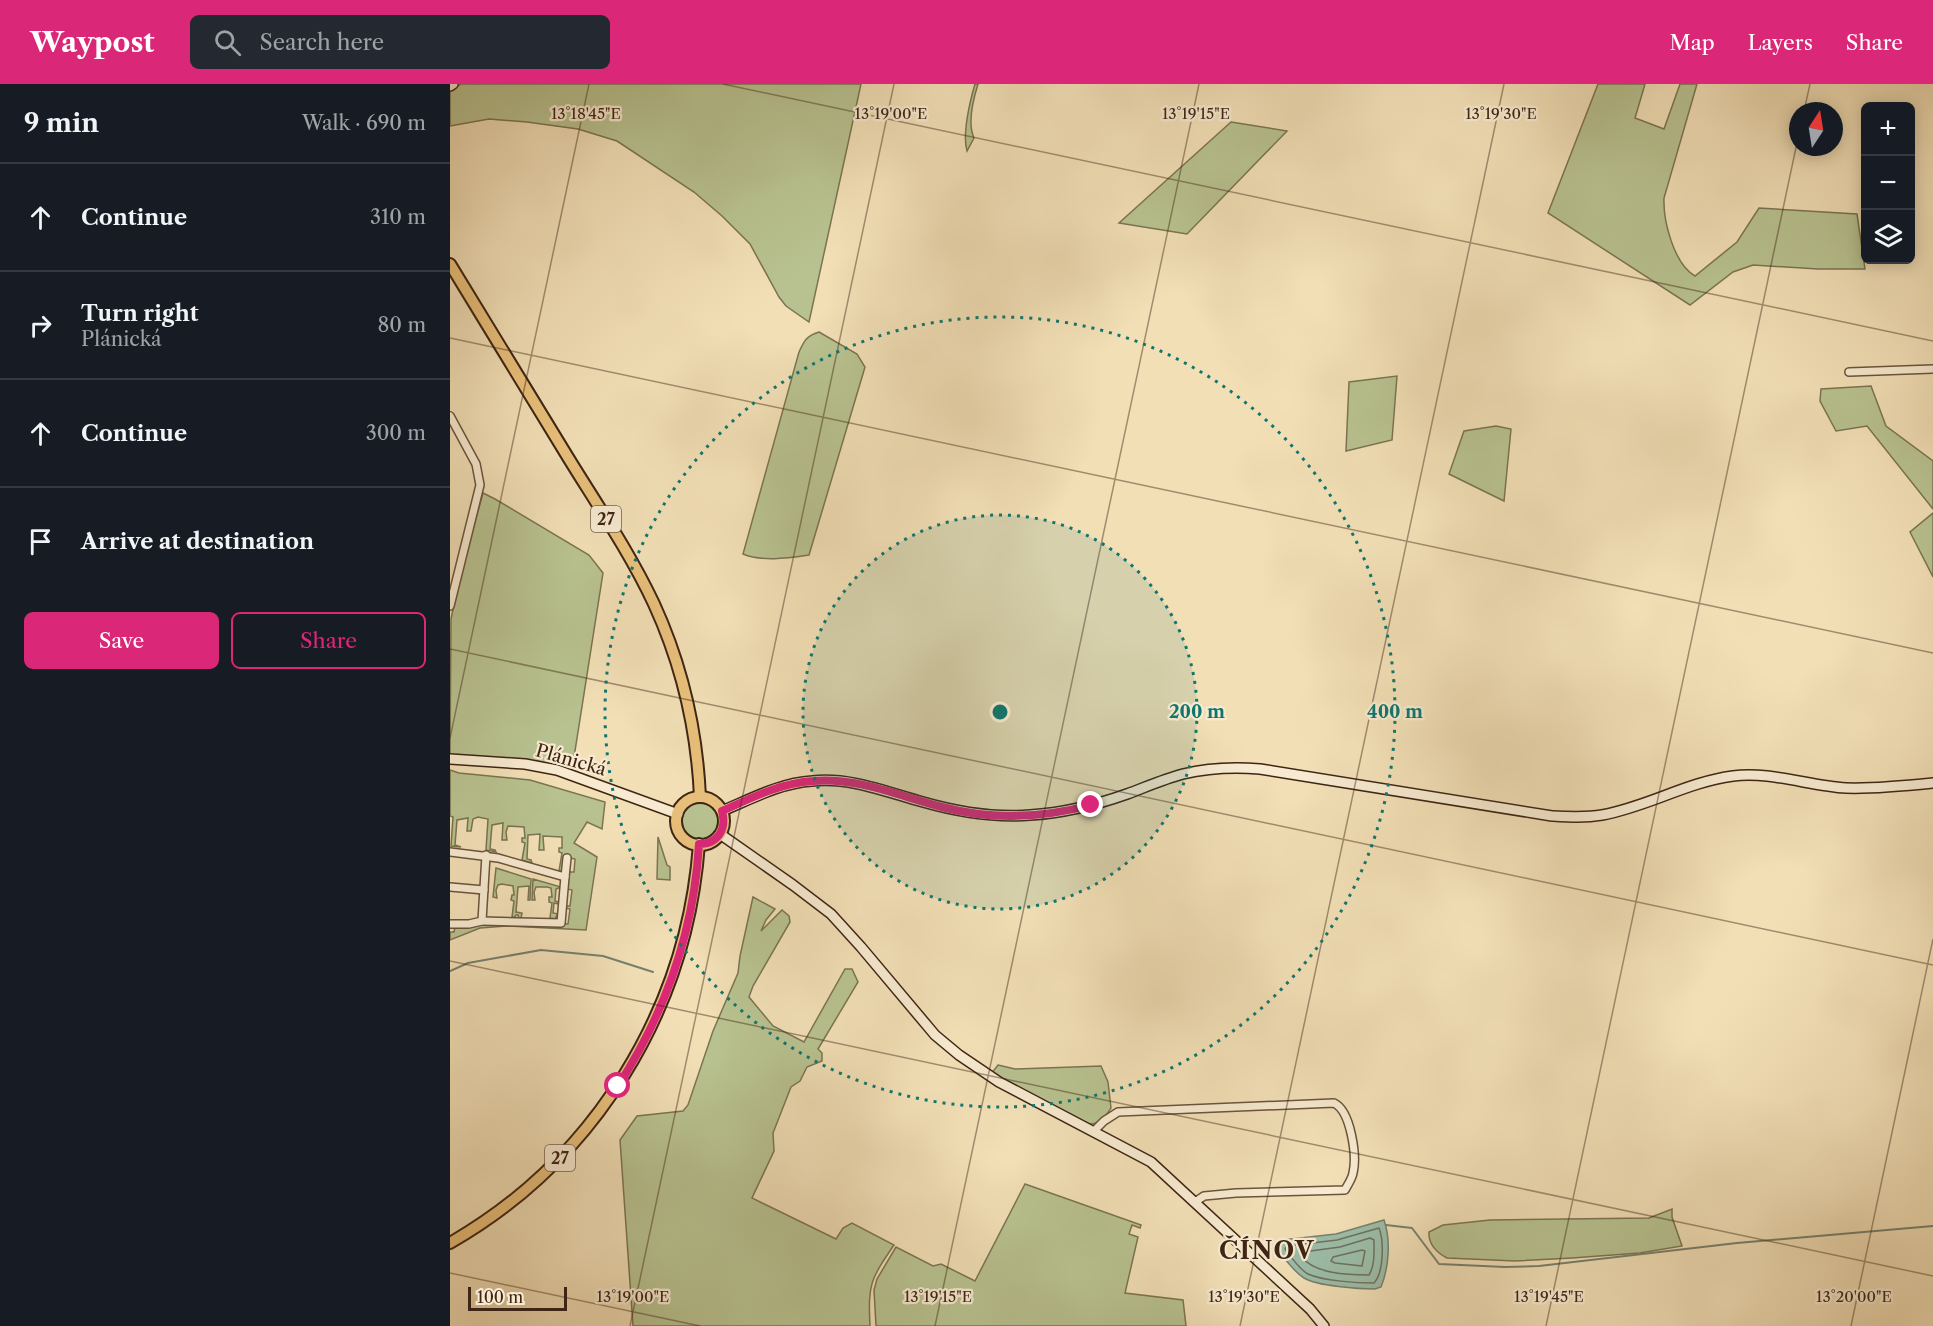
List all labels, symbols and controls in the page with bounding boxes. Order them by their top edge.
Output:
search box [190,15,610,69]
text: Waypost [30,25,154,59]
icon: search [211,26,244,59]
text: Search here [259,29,384,56]
text: Map [1670,30,1715,55]
text: Layers [1748,30,1813,55]
text: Share [1846,30,1903,55]
north arrow [1789,102,1843,156]
map controls [1861,102,1915,264]
button: + [1861,102,1915,156]
text: 13°18'45"E [551,104,621,123]
text: 13°19'00"E [855,104,927,123]
text: 13°19'15"E [1162,104,1230,123]
text: 13°19'30"E [1465,104,1537,123]
text: 9 min [24,107,99,139]
text: Walk · 690 m [302,111,426,135]
button: − [1861,156,1915,210]
icon: ahead [24,201,57,234]
text: Continue [81,204,187,231]
text: 310 m [370,205,426,229]
button: layers [1861,210,1915,264]
text: Turn right [81,300,199,327]
icon: right [24,309,57,342]
text: 80 m [378,313,426,337]
text: Plánická [81,327,162,351]
icon: ahead [24,417,57,450]
text: Continue [81,420,187,447]
text: 300 m [366,421,426,445]
road number: 27 [591,506,621,532]
icon: arrive [24,525,57,558]
text: Arrive at destination [81,528,314,555]
button: Save [24,612,219,669]
button: Share [231,612,426,669]
text: 200 m [1169,701,1225,723]
text: 400 m [1367,701,1423,723]
centre of rings [990,702,1010,722]
street label: Plánická [533,739,609,781]
route end [1077,791,1103,817]
route start [604,1072,630,1098]
road number: 27 [545,1145,575,1171]
district label: ČÍNOV [1219,1235,1315,1265]
scale bar [468,1284,567,1312]
text: 100 m [477,1287,523,1307]
text: 13°19'00"E [597,1287,669,1306]
text: 13°19'15"E [904,1287,972,1306]
text: 13°19'30"E [1208,1287,1280,1306]
text: 13°19'45"E [1514,1287,1584,1306]
text: 13°20'00"E [1816,1287,1892,1306]

